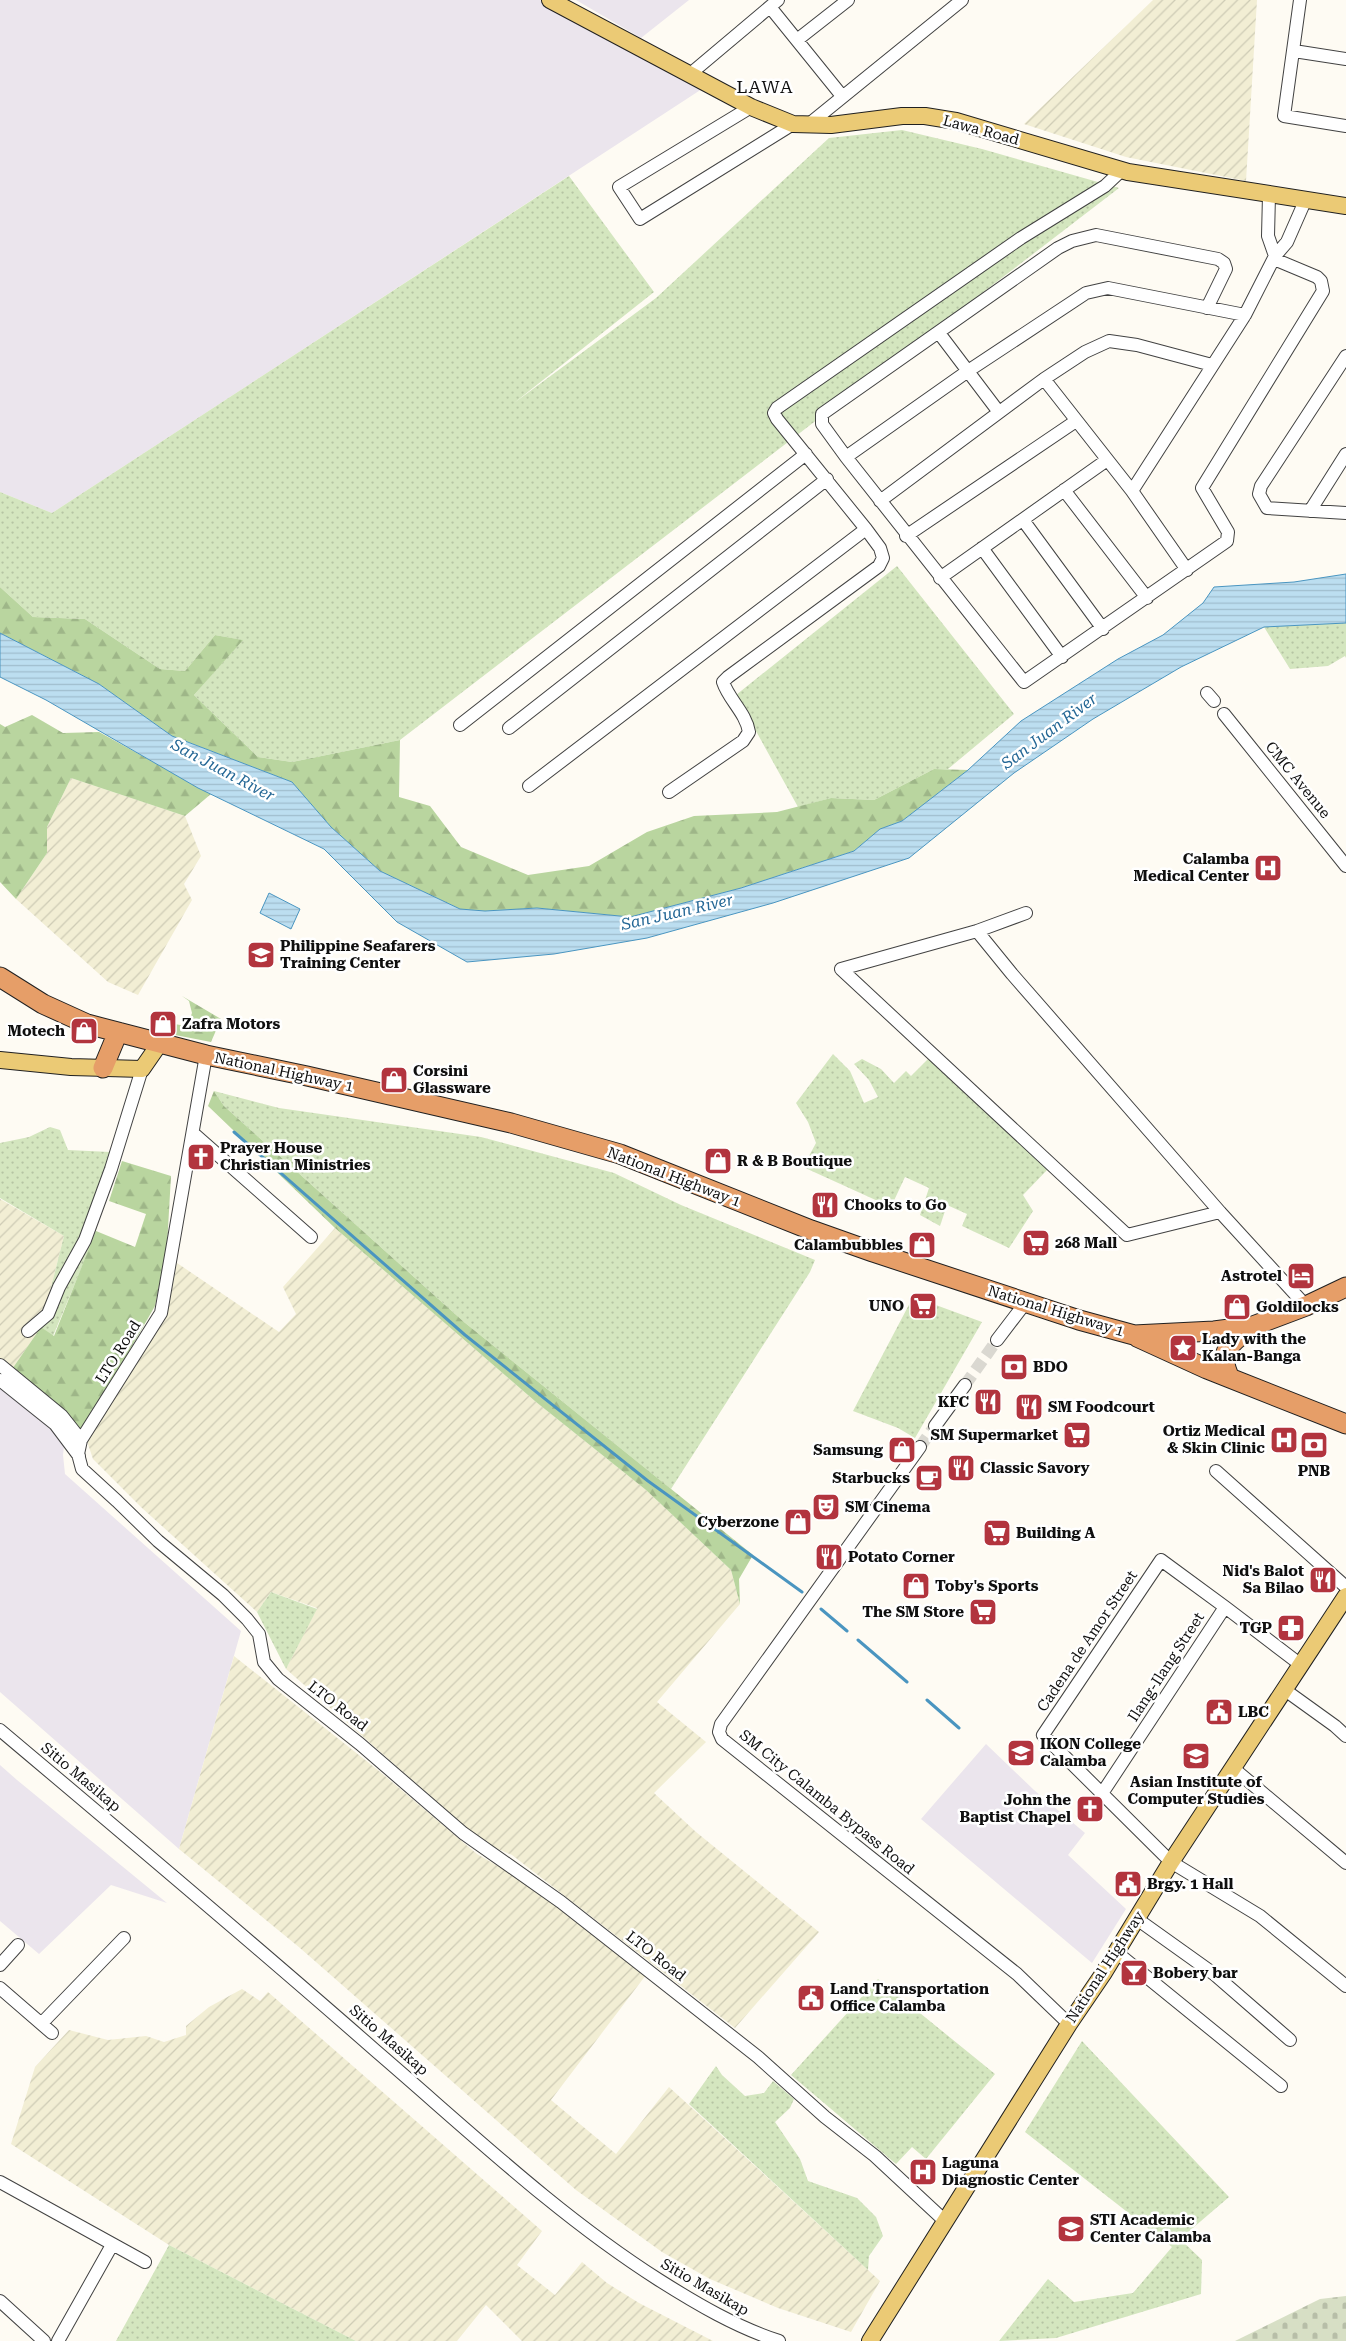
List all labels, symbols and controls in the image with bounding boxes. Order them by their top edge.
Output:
district label: LAWA [736,76,794,97]
street label: Lawa Road [941,111,1021,149]
water label: San Juan River [997,689,1101,774]
water label: San Juan River [167,734,278,805]
street label: CMC Avenue [1262,738,1334,822]
place label: Calamba Medical Center [1134,850,1249,885]
hospital icon: Calamba Medical Center [1253,853,1283,883]
water label: San Juan River [618,890,735,934]
place label: Philippine Seafarers Training Center [280,937,436,972]
school or university icon: Philippine Seafarers Training Center [246,940,276,970]
shop icon: Zafra Motors [148,1009,178,1039]
place label: Zafra Motors [182,1015,281,1033]
shop icon: Motech [69,1016,99,1046]
place label: Motech [8,1022,65,1040]
street label: National Highway 1 [213,1048,355,1096]
place label: Corsini Glassware [413,1062,491,1097]
shop icon: Corsini Glassware [379,1065,409,1095]
place label: Prayer House Christian Ministries [220,1139,371,1174]
church icon: Prayer House Christian Ministries [186,1142,216,1172]
street label: National Highway 1 [605,1143,743,1211]
shop icon: R & B Boutique [703,1146,733,1176]
place label: R & B Boutique [737,1152,852,1170]
restaurant icon: Chooks to Go [810,1190,840,1220]
place label: Chooks to Go [844,1196,947,1214]
supermarket icon: 268 Mall [1021,1228,1051,1258]
shop icon: Calambubbles [907,1230,937,1260]
place label: 268 Mall [1055,1234,1117,1252]
place label: Calambubbles [794,1236,903,1254]
hotel icon: Astrotel [1286,1261,1316,1291]
place label: Astrotel [1221,1267,1282,1285]
street label: National Highway 1 [986,1282,1126,1340]
supermarket icon: UNO [908,1291,938,1321]
shop icon: Goldilocks [1222,1292,1252,1322]
place label: UNO [869,1297,904,1315]
place label: Goldilocks [1256,1298,1339,1316]
street label: LTO Road [92,1317,145,1387]
place label: Lady with the Kalan-Banga [1202,1330,1306,1365]
place icon: Lady with the Kalan-Banga [1168,1333,1198,1363]
bank icon: BDO [999,1352,1029,1382]
place label: BDO [1033,1358,1068,1376]
restaurant icon: KFC [973,1387,1003,1417]
restaurant icon: SM Foodcourt [1014,1392,1044,1422]
place label: KFC [938,1393,969,1411]
place label: SM Foodcourt [1048,1398,1155,1416]
supermarket icon: SM Supermarket [1062,1420,1092,1450]
place label: Ortiz Medical & Skin Clinic [1163,1422,1265,1457]
hospital icon: Ortiz Medical & Skin Clinic [1269,1425,1299,1455]
place label: SM Supermarket [930,1426,1058,1444]
bank icon: PNB [1299,1430,1329,1460]
shop icon: Samsung [887,1435,917,1465]
place label: Samsung [813,1441,884,1459]
restaurant icon: Classic Savory [946,1453,976,1483]
place label: Classic Savory [980,1459,1090,1477]
place label: PNB [1298,1462,1331,1480]
cafe icon: Starbucks [914,1463,944,1493]
place label: Starbucks [832,1469,910,1487]
theatre icon: SM Cinema [811,1492,841,1522]
place label: SM Cinema [845,1498,931,1516]
shop icon: Cyberzone [783,1507,813,1537]
place label: Cyberzone [697,1513,779,1531]
supermarket icon: Building A [982,1518,1012,1548]
place label: Building A [1016,1524,1096,1542]
restaurant icon: Potato Corner [814,1542,844,1572]
place label: Potato Corner [848,1548,955,1566]
place label: Nid's Balot Sa Bilao [1223,1562,1304,1597]
restaurant icon: Nid's Balot Sa Bilao [1308,1565,1338,1595]
street label: Cadena de Amor Street [1033,1567,1141,1715]
shop icon: Toby's Sports [901,1571,931,1601]
place label: Toby's Sports [935,1577,1039,1595]
supermarket icon: The SM Store [968,1597,998,1627]
place label: The SM Store [862,1603,964,1621]
street label: Ilang-Ilang Street [1124,1609,1208,1725]
pharmacy icon: TGP [1276,1613,1306,1643]
place label: TGP [1239,1619,1273,1637]
street label: LTO Road [305,1677,372,1735]
public building icon: LBC [1204,1697,1234,1727]
place label: LBC [1238,1703,1269,1721]
street label: SM City Calamba Bypass Road [736,1726,918,1878]
place label: IKON College Calamba [1040,1735,1141,1770]
street label: Sitio Masikap [37,1738,125,1816]
school or university icon: IKON College Calamba [1006,1738,1036,1768]
school or university icon: Asian Institute of Computer Studies [1181,1741,1211,1771]
place label: Asian Institute of Computer Studies [1127,1773,1265,1808]
place label: John the Baptist Chapel [959,1791,1071,1826]
church icon: John the Baptist Chapel [1075,1794,1105,1824]
public building icon: Brgy. 1 Hall [1113,1869,1143,1899]
place label: Brgy. 1 Hall [1147,1875,1233,1893]
street label: National Highway [1062,1908,1148,2026]
street label: LTO Road [623,1927,690,1985]
bar icon: Bobery bar [1119,1958,1149,1988]
place label: Bobery bar [1153,1964,1238,1982]
place label: Land Transportation Office Calamba [830,1980,989,2015]
public building icon: Land Transportation Office Calamba [796,1983,826,2013]
street label: Sitio Masikap [346,2001,432,2079]
place label: Laguna Diagnostic Center [942,2154,1079,2189]
hospital icon: Laguna Diagnostic Center [908,2157,938,2187]
place label: STI Academic Center Calamba [1090,2211,1211,2246]
school or university icon: STI Academic Center Calamba [1056,2214,1086,2244]
street label: Sitio Masikap [658,2255,752,2320]

